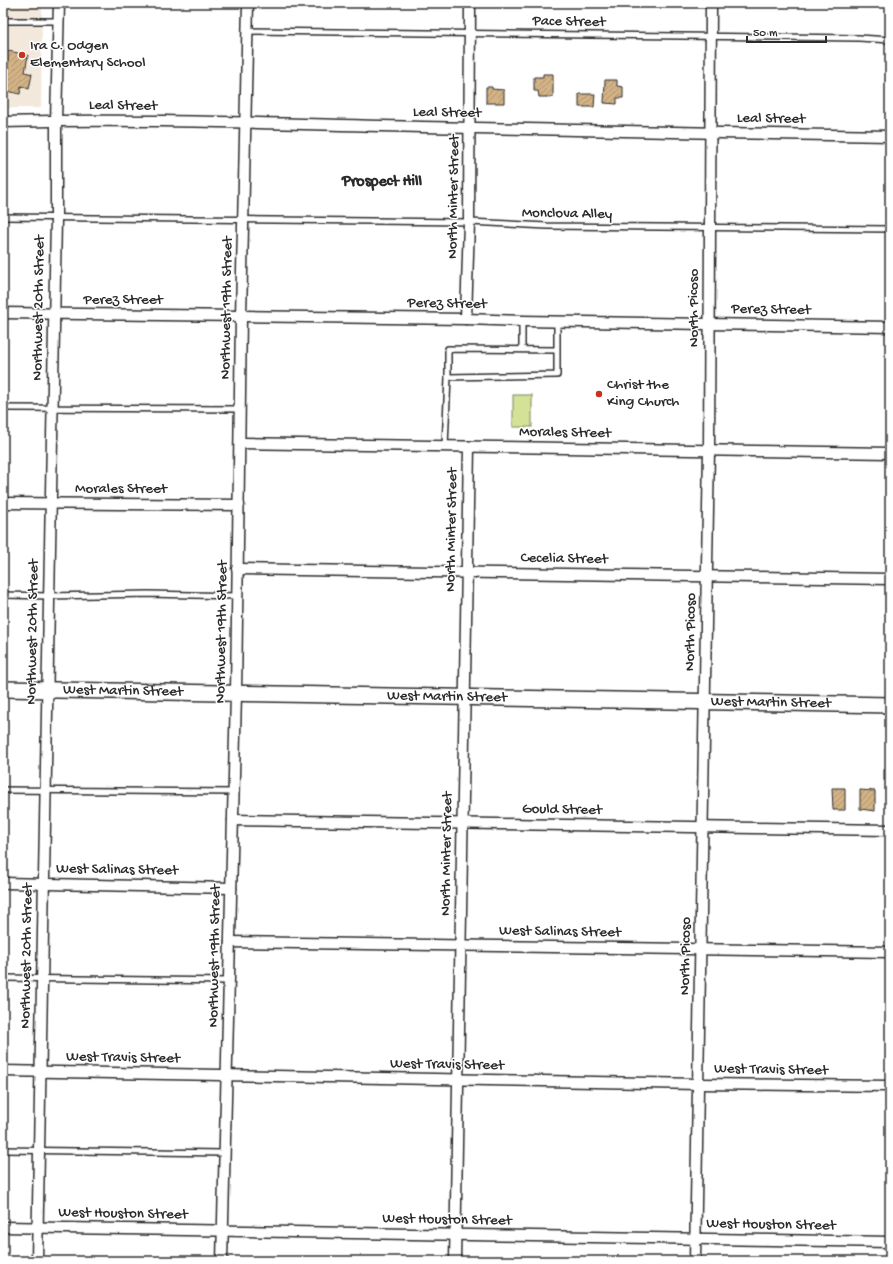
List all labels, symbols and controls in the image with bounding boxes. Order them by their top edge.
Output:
street label: Pace Street [531,12,608,32]
scale bar [747,18,826,44]
text: 50 m [753,27,778,41]
place label: Ira C. Odgen Elementary School [30,37,146,72]
marker: Ira C. Odgen Elementary School [17,50,27,60]
street label: Leal Street [89,96,159,116]
street label: Leal Street [413,103,483,123]
street label: Leal Street [737,109,807,129]
street label: North Minter Street [444,133,464,259]
district label: Prospect Hill [341,173,423,192]
street label: Monclova Alley [522,204,613,224]
street label: Northwest 20th Street [29,233,49,381]
street label: Northwest 19th Street [217,235,237,380]
street label: North Picoso [685,269,703,347]
street label: Perez Street [82,291,164,309]
street label: Perez Street [406,294,489,314]
street label: Perez Street [730,300,813,320]
place label: Christ the King Church [607,376,679,411]
marker: Christ the King Church [594,389,604,399]
street label: Morales Street [519,423,613,443]
street label: North Minter Street [442,466,462,592]
street label: Morales Street [75,480,169,498]
street label: Cecelia Street [520,549,610,569]
street label: Northwest 20th Street [23,557,43,705]
street label: Northwest 19th Street [212,559,232,704]
street label: North Picoso [681,592,701,671]
street label: West Martin Street [63,681,185,701]
street label: West Martin Street [387,687,509,707]
street label: West Martin Street [711,693,833,713]
street label: North Minter Street [437,790,457,916]
street label: Gould Street [522,800,604,820]
street label: West Salinas Street [56,860,180,880]
street label: Northwest 20th Street [17,881,37,1029]
street label: Northwest 19th Street [205,883,225,1028]
street label: North Picoso [676,916,696,995]
street label: West Salinas Street [499,922,623,942]
street label: West Travis Street [66,1048,182,1068]
street label: West Travis Street [390,1055,506,1075]
street label: West Travis Street [714,1060,830,1080]
street label: West Houston Street [58,1204,190,1224]
street label: West Houston Street [382,1210,514,1230]
street label: West Houston Street [706,1215,838,1235]

